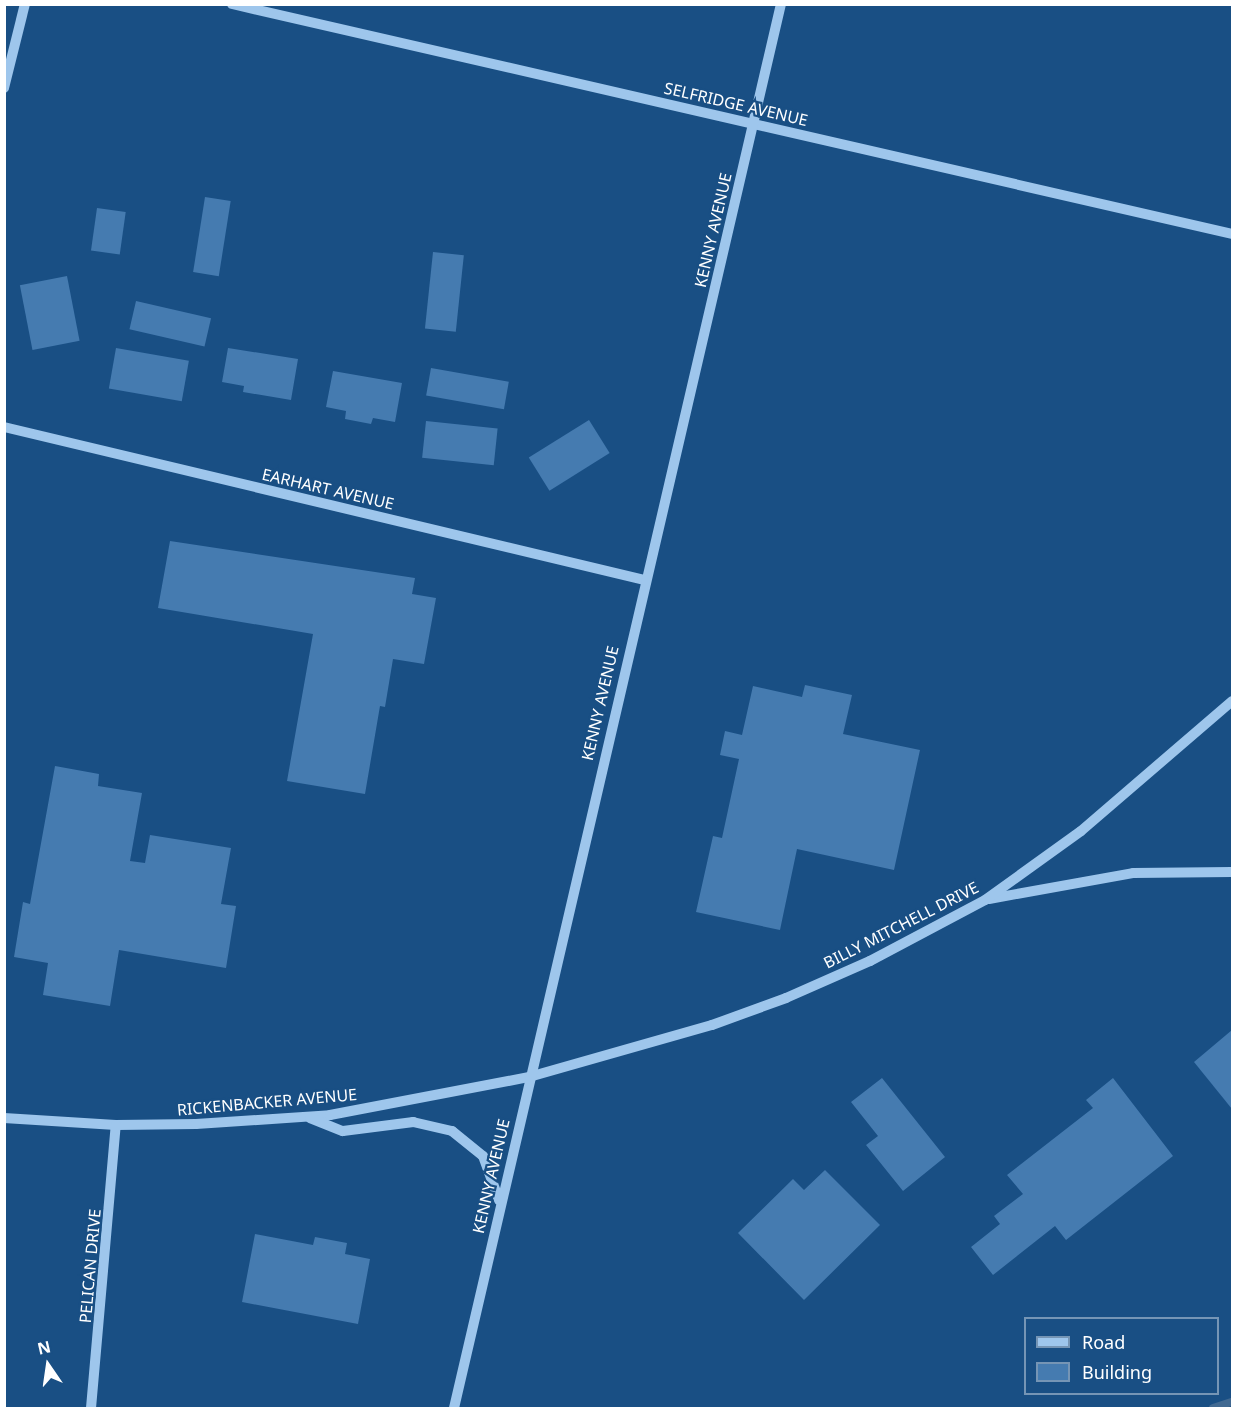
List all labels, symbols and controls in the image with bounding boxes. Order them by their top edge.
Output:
street label: SELFRIDGE AVENUE [662,78,810,130]
street label: KENNY AVENUE [690,171,736,289]
street label: EARHART AVENUE [260,464,396,514]
street label: KENNY AVENUE [577,644,623,762]
street label: BILLY MITCHELL DRIVE [820,878,982,972]
street label: RICKENBACKER AVENUE [176,1085,358,1119]
street label: KENNY AVENUE [468,1117,514,1235]
street label: PELICAN DRIVE [75,1208,105,1324]
legend [1024,1317,1219,1395]
text: Road [1082,1330,1125,1354]
north arrow [18,1335,78,1395]
text: N [35,1335,53,1360]
text: Building [1082,1360,1152,1384]

